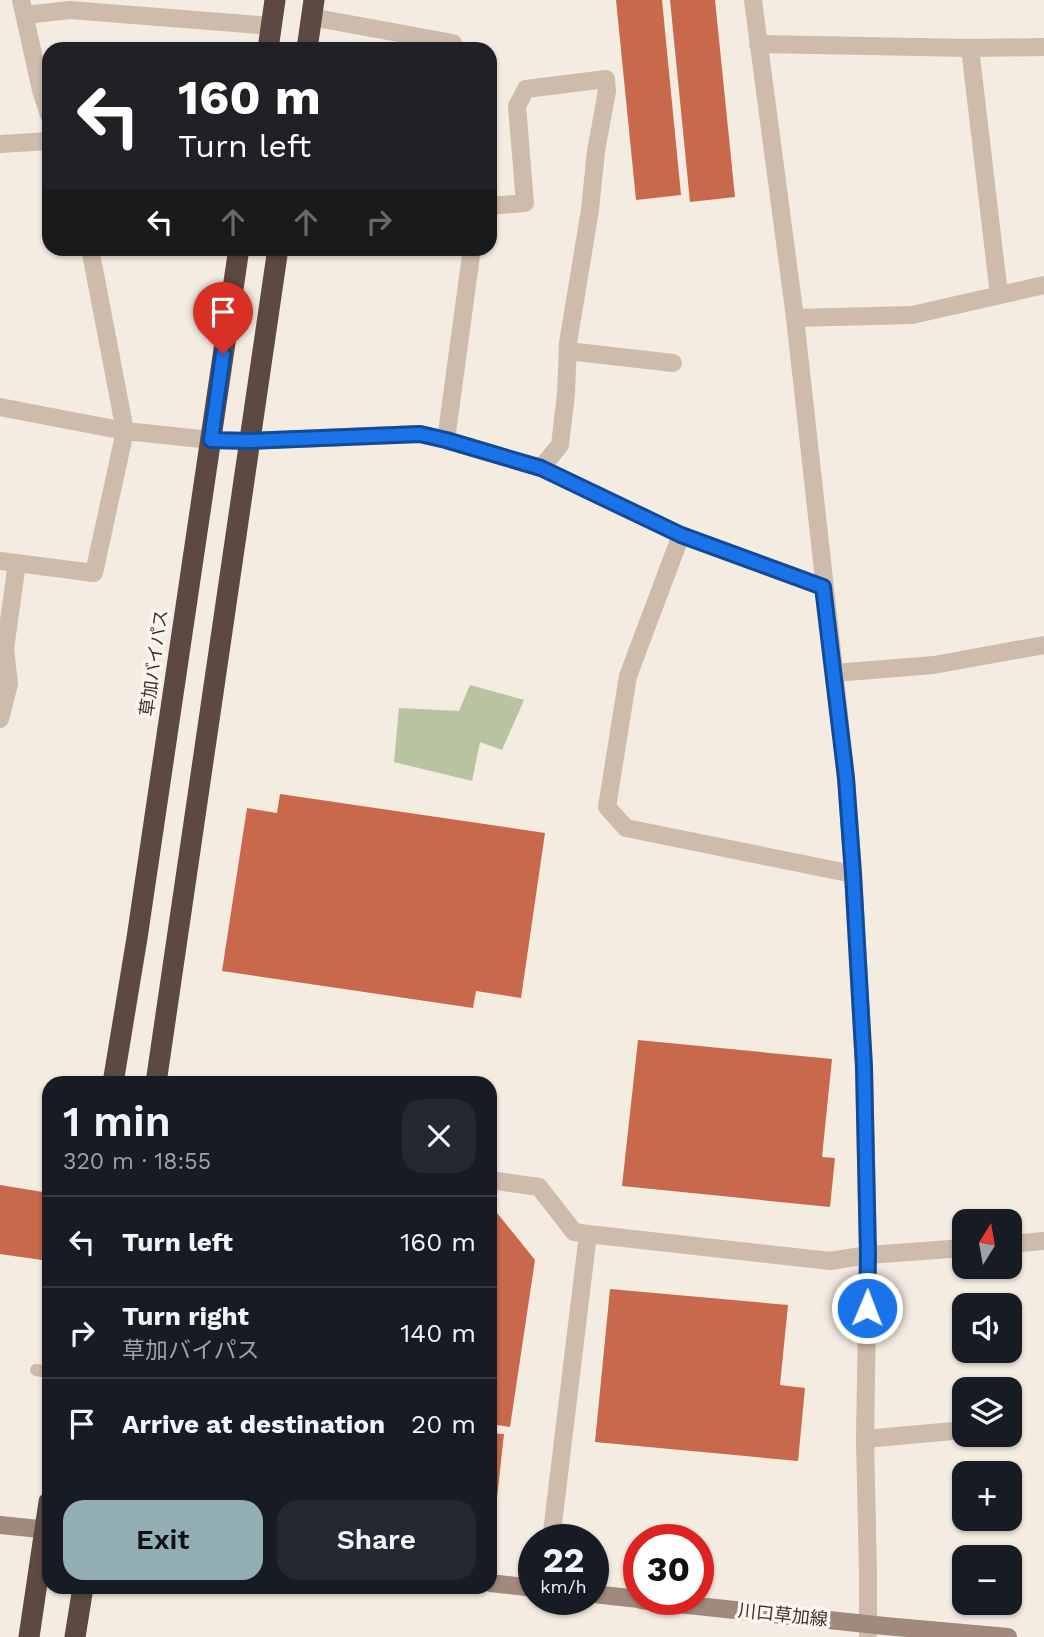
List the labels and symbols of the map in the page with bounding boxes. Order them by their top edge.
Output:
pin [193,282,253,354]
street label: 草加バイパス [136,608,171,718]
north arrow [952,1209,1022,1279]
position arrow [830,1271,904,1345]
speed limit sign: 30 [623,1524,714,1615]
street label: 川口草加線 [737,1599,829,1630]

